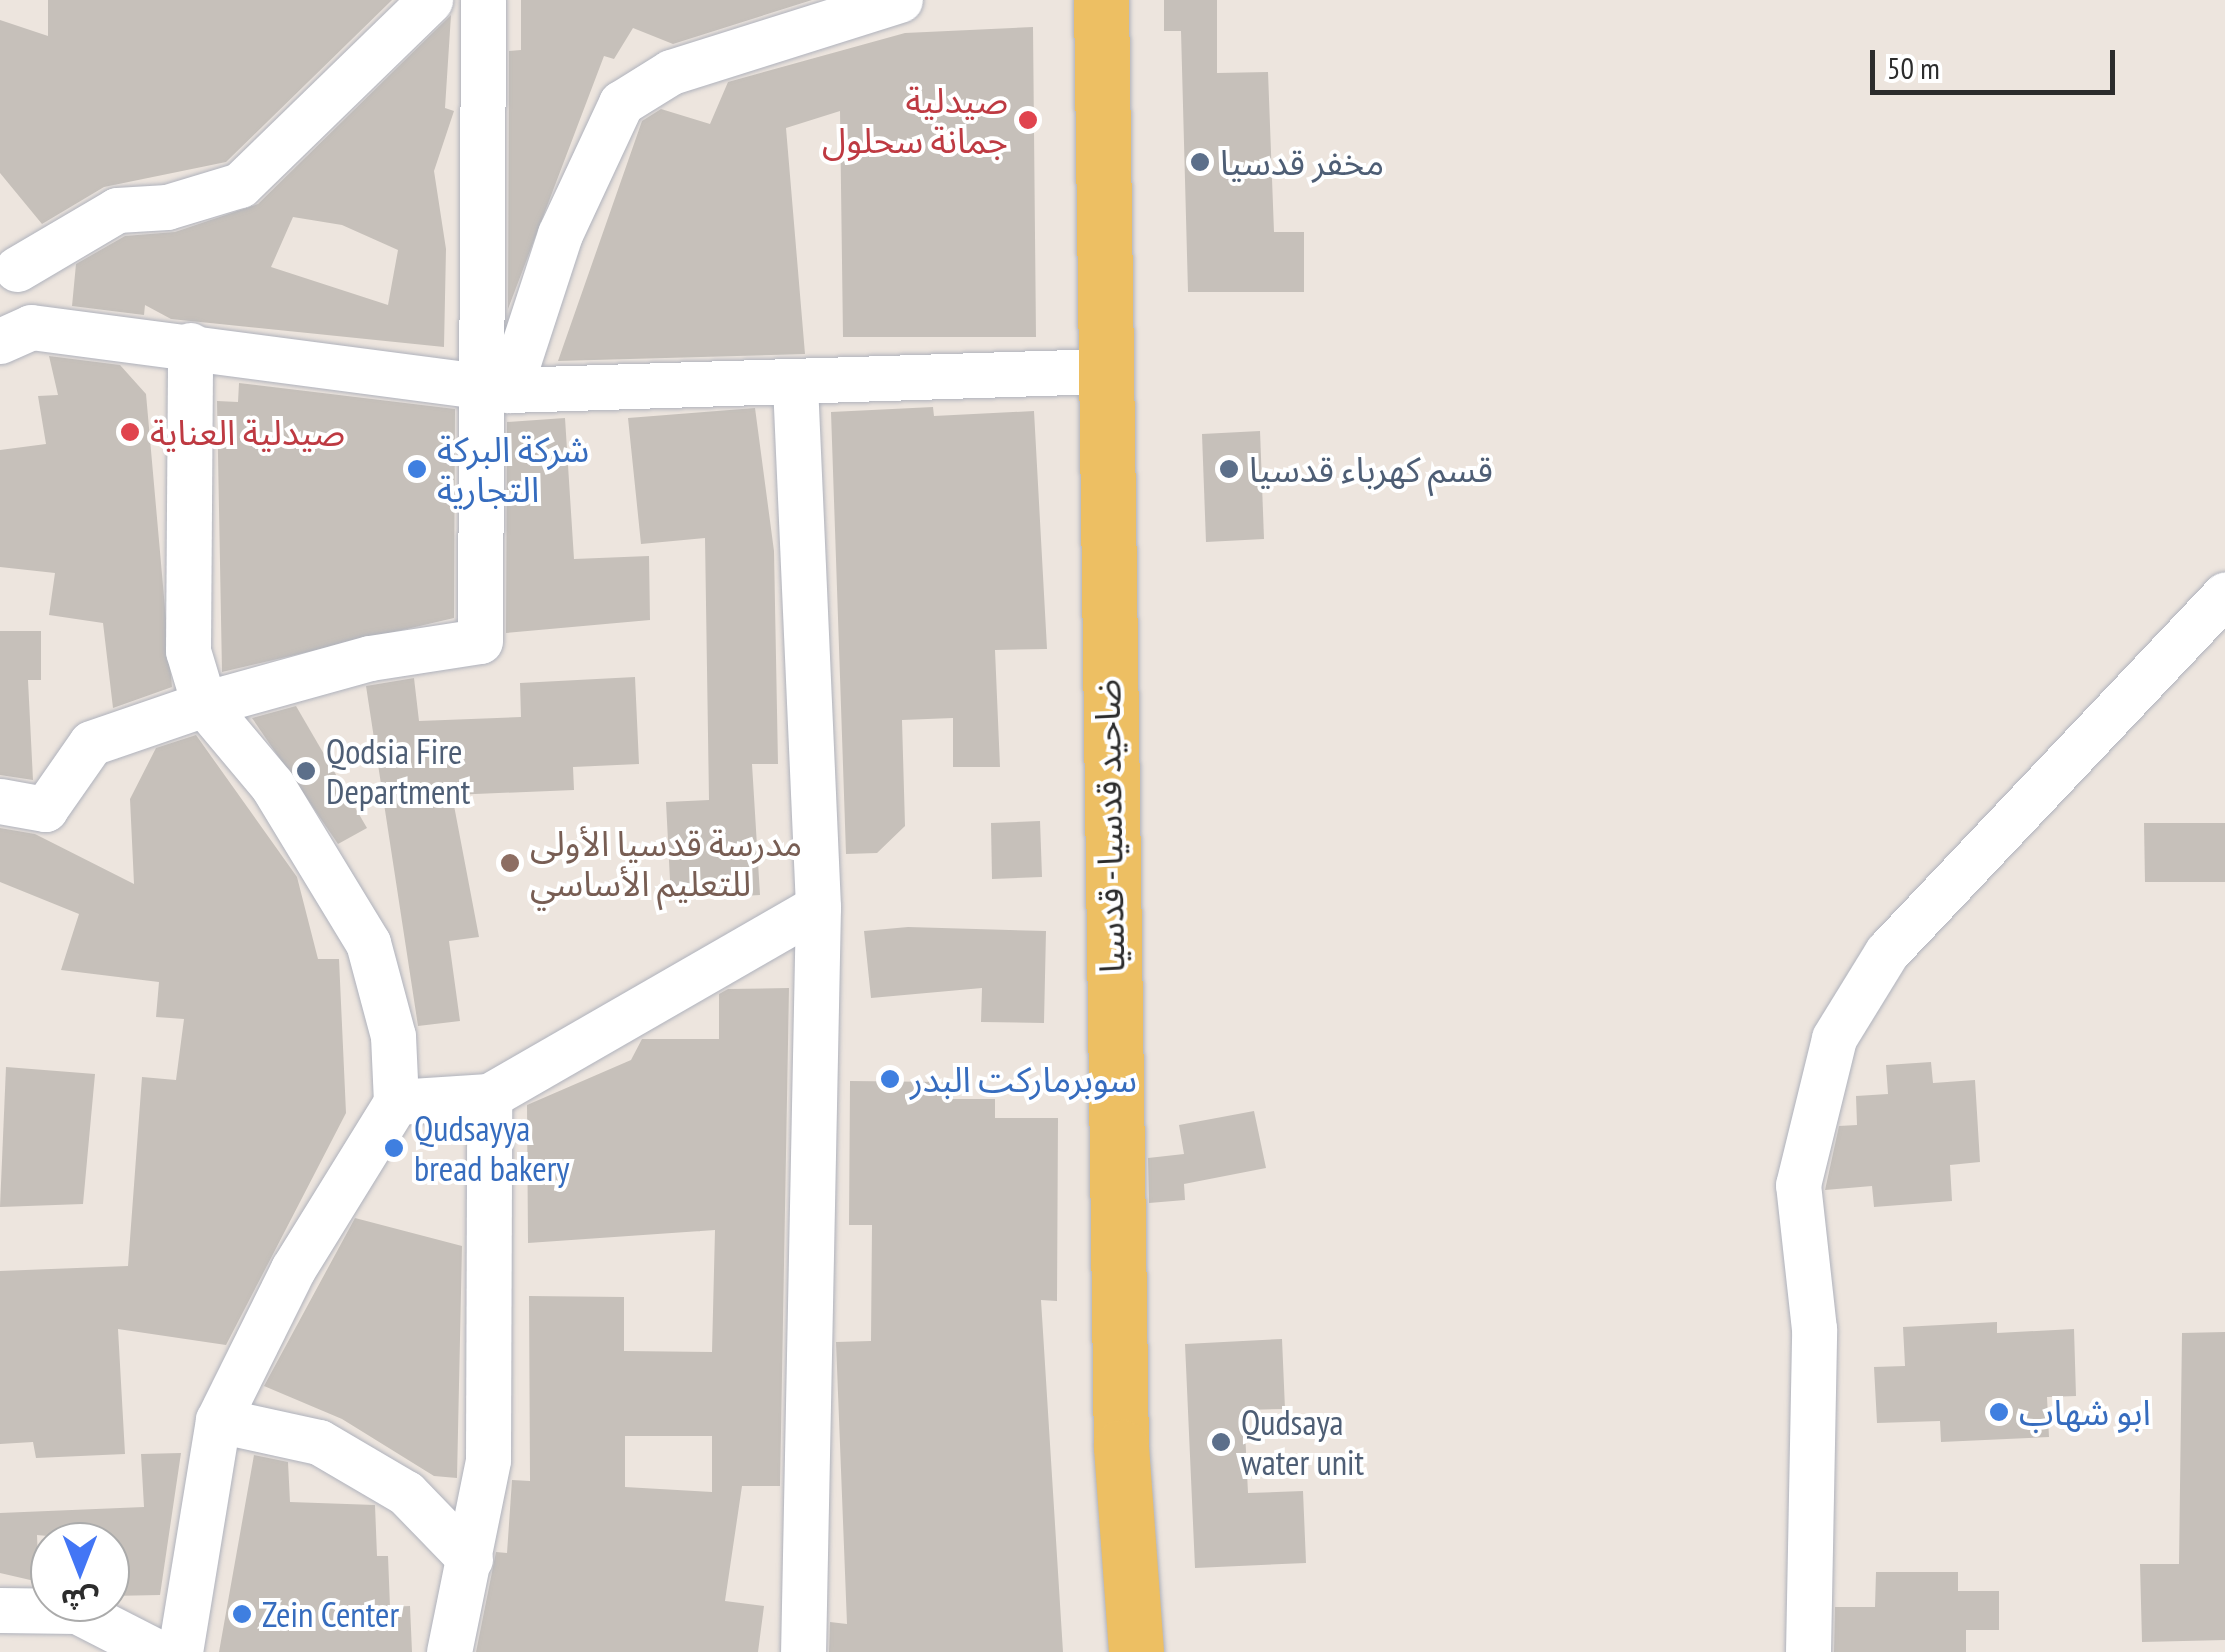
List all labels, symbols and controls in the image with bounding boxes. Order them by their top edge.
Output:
scale bar [1875,30,2120,92]
text: 50 m [1887,48,1940,87]
place label: صيدلية جمانة سحلول [822,79,1008,161]
marker: صيدلية جمانة سحلول [1017,109,1039,131]
place label: مخفر قدسيا [1220,141,1384,183]
marker: مخفر قدسيا [1189,151,1211,173]
place label: صيدلية العناية [150,411,345,453]
marker: صيدلية العناية [119,421,141,443]
place label: شركة البركة التجارية [437,428,589,510]
place label: قسم كهرباء قدسيا [1249,448,1493,490]
marker: شركة البركة التجارية [406,458,428,480]
marker: قسم كهرباء قدسيا [1218,458,1240,480]
street label: ضاحيد قدسيا - قدسيا [1085,677,1133,975]
place label: Qodsia Fire Department [326,730,470,812]
marker: Qodsia Fire Department [295,760,317,782]
place label: مدرسة قدسيا الأولى للتعليم الأساسي [530,822,802,904]
marker: مدرسة قدسيا الأولى للتعليم الأساسي [499,852,521,874]
place label: سوبرماركت البدر [910,1058,1137,1100]
marker: سوبرماركت البدر [879,1068,901,1090]
place label: Qudsayya bread bakery [414,1107,569,1189]
marker: Qudsayya bread bakery [383,1137,405,1159]
place label: ابو شهاب [2019,1391,2151,1433]
place label: Qudsaya water unit [1241,1401,1364,1483]
marker: ابو شهاب [1988,1401,2010,1423]
marker: Qudsaya water unit [1210,1431,1232,1453]
north arrow [30,1522,130,1622]
text: ش [61,1582,99,1619]
place label: Zein Center [262,1593,399,1635]
marker: Zein Center [231,1603,253,1625]

